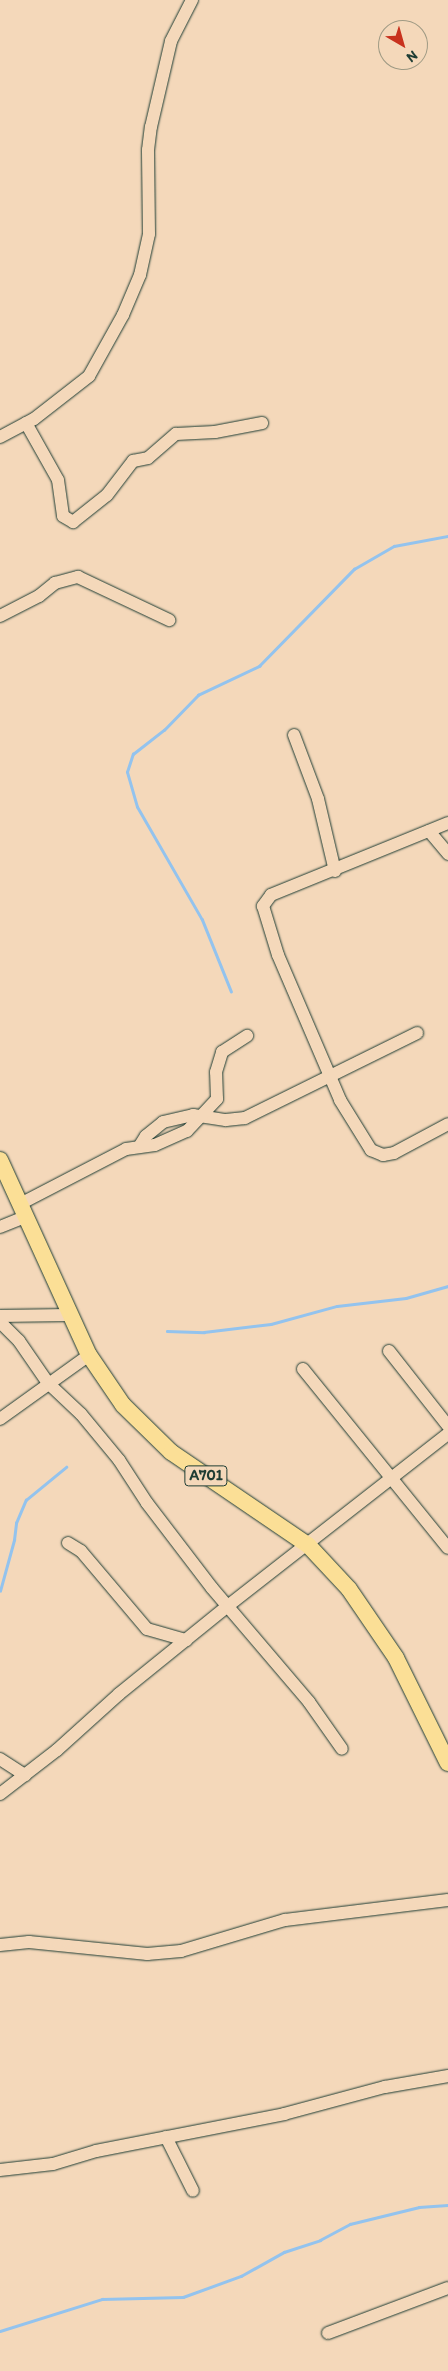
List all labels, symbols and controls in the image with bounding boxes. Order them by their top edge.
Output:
north arrow [378,20,428,70]
text: N [403,47,421,66]
road number: A701 [184,1464,228,1488]

